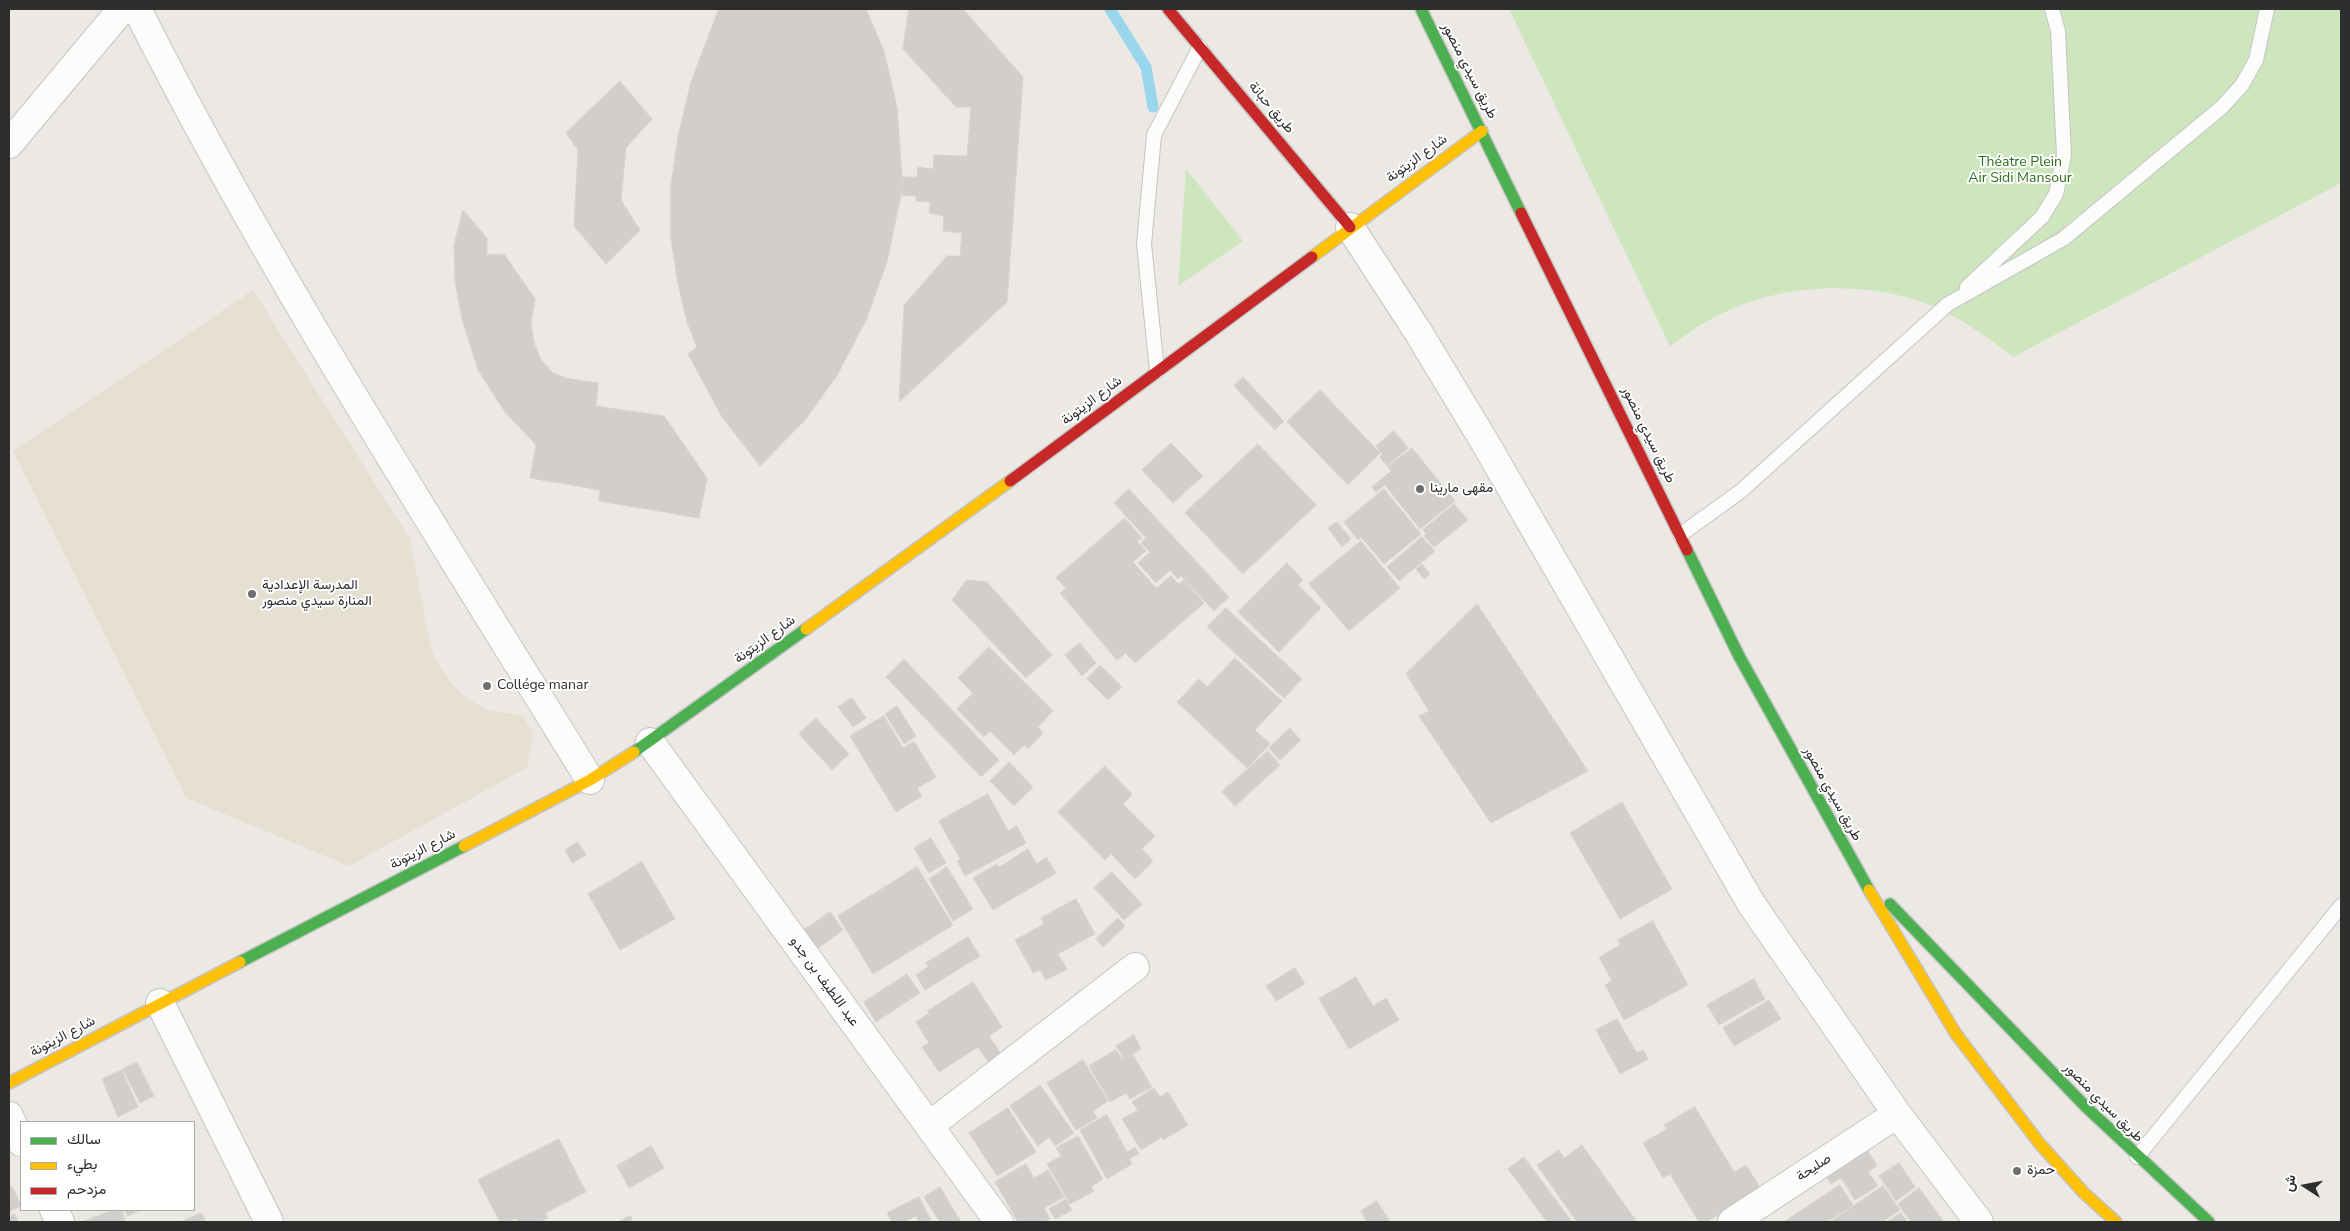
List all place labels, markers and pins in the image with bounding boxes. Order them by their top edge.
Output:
place label: مقهى مارينا [1430,481,1493,497]
marker: مقهى مارينا [1414,483,1426,495]
place label: المدرسة الإعدادية المنارة سيدي منصور [262,578,372,610]
marker: المدرسة الإعدادية المنارة سيدي منصور [246,588,258,600]
place label: Collége manar [497,678,588,694]
marker: Collége manar [481,680,493,692]
place label: حمزة [2027,1163,2055,1179]
marker: حمزة [2011,1165,2023,1177]

